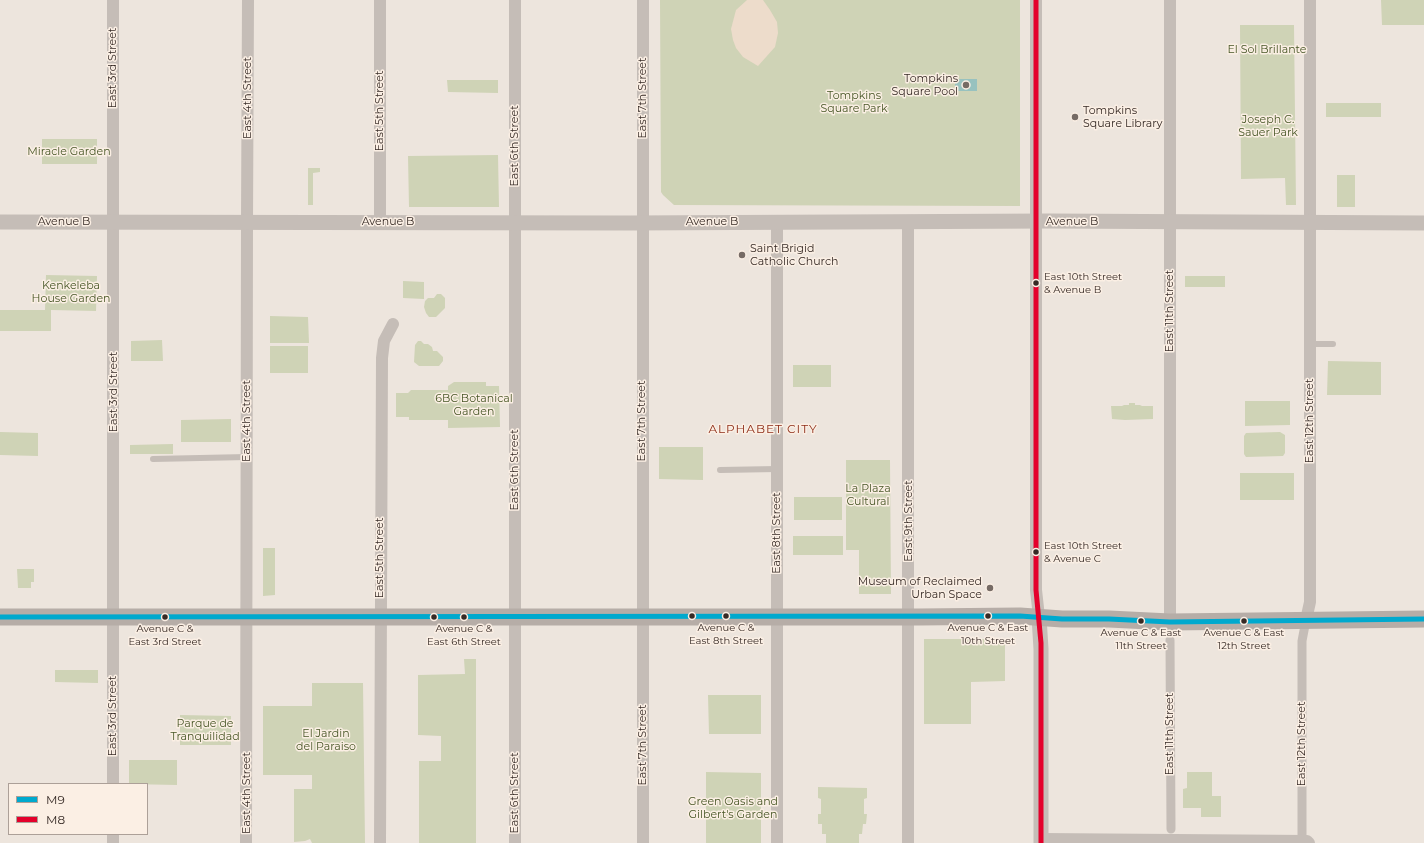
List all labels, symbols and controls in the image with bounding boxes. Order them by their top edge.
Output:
street label: East 3rd Street [106,28,120,108]
park label: El Sol Brillante [1227,43,1307,57]
street label: East 4th Street [241,57,255,139]
street label: East 7th Street [636,58,650,138]
street label: East 5th Street [373,71,387,151]
place label: Tompkins Square Pool [892,72,958,98]
marker: Tompkins Square Pool [961,80,971,90]
park label: Tompkins Square Park [820,89,888,115]
place label: Tompkins Square Library [1083,104,1163,130]
street label: East 6th Street [508,105,522,187]
marker: Tompkins Square Library [1070,112,1080,122]
park label: Joseph C. Sauer Park [1238,113,1298,139]
park label: Miracle Garden [27,145,111,159]
street label: Avenue B [38,215,90,229]
street label: Avenue B [362,215,414,229]
street label: Avenue B [686,215,738,229]
street label: Avenue B [1046,215,1098,229]
place label: Saint Brigid Catholic Church [750,242,838,268]
marker: Saint Brigid Catholic Church [737,250,747,260]
street label: East 11th Street [1163,270,1177,352]
place label: East 10th Street & Avenue B [1044,271,1122,294]
marker: East 10th Street & Avenue B [1031,278,1041,288]
park label: Kenkeleba House Garden [32,279,110,305]
street label: East 3rd Street [107,352,121,432]
street label: East 12th Street [1303,379,1317,463]
street label: East 4th Street [240,380,254,462]
street label: East 7th Street [635,381,649,461]
park label: 6BC Botanical Garden [435,392,513,418]
district label: ALPHABET CITY [708,422,818,436]
street label: East 6th Street [508,429,522,511]
street label: East 9th Street [902,480,916,562]
park label: La Plaza Cultural [845,482,891,508]
street label: East 8th Street [770,492,784,574]
street label: East 5th Street [373,518,387,598]
place label: East 10th Street & Avenue C [1044,540,1122,564]
marker: East 10th Street & Avenue C [1031,547,1041,557]
place label: Museum of Reclaimed Urban Space [858,575,982,601]
marker: Museum of Reclaimed Urban Space [985,583,995,593]
unlabelled marker [687,611,697,621]
marker: Avenue C & East 8th Street [721,611,731,621]
marker: Avenue C & East 10th Street [983,611,993,621]
marker: Avenue C & East 3rd Street [160,612,170,622]
unlabelled marker [429,612,439,622]
marker: Avenue C & East 6th Street [459,612,469,622]
marker: Avenue C & East 11th Street [1136,616,1146,626]
marker: Avenue C & East 12th Street [1239,616,1249,626]
place label: Avenue C & East 8th Street [689,622,763,646]
place label: Avenue C & East 10th Street [948,622,1028,646]
place label: Avenue C & East 3rd Street [128,623,202,646]
place label: Avenue C & East 6th Street [427,623,501,646]
place label: Avenue C & East 11th Street [1101,627,1181,650]
place label: Avenue C & East 12th Street [1204,627,1284,650]
street label: East 3rd Street [106,676,120,756]
street label: East 11th Street [1163,693,1177,775]
street label: East 12th Street [1295,702,1309,786]
street label: East 7th Street [636,705,650,785]
park label: Parque de Tranquilidad [170,717,240,743]
park label: El Jardin del Paraiso [296,727,356,753]
street label: East 4th Street [240,752,254,834]
street label: East 6th Street [508,752,522,834]
legend [8,783,148,835]
text: M9 [46,792,65,807]
park label: Green Oasis and Gilbert's Garden [688,795,778,821]
text: M8 [46,812,65,827]

